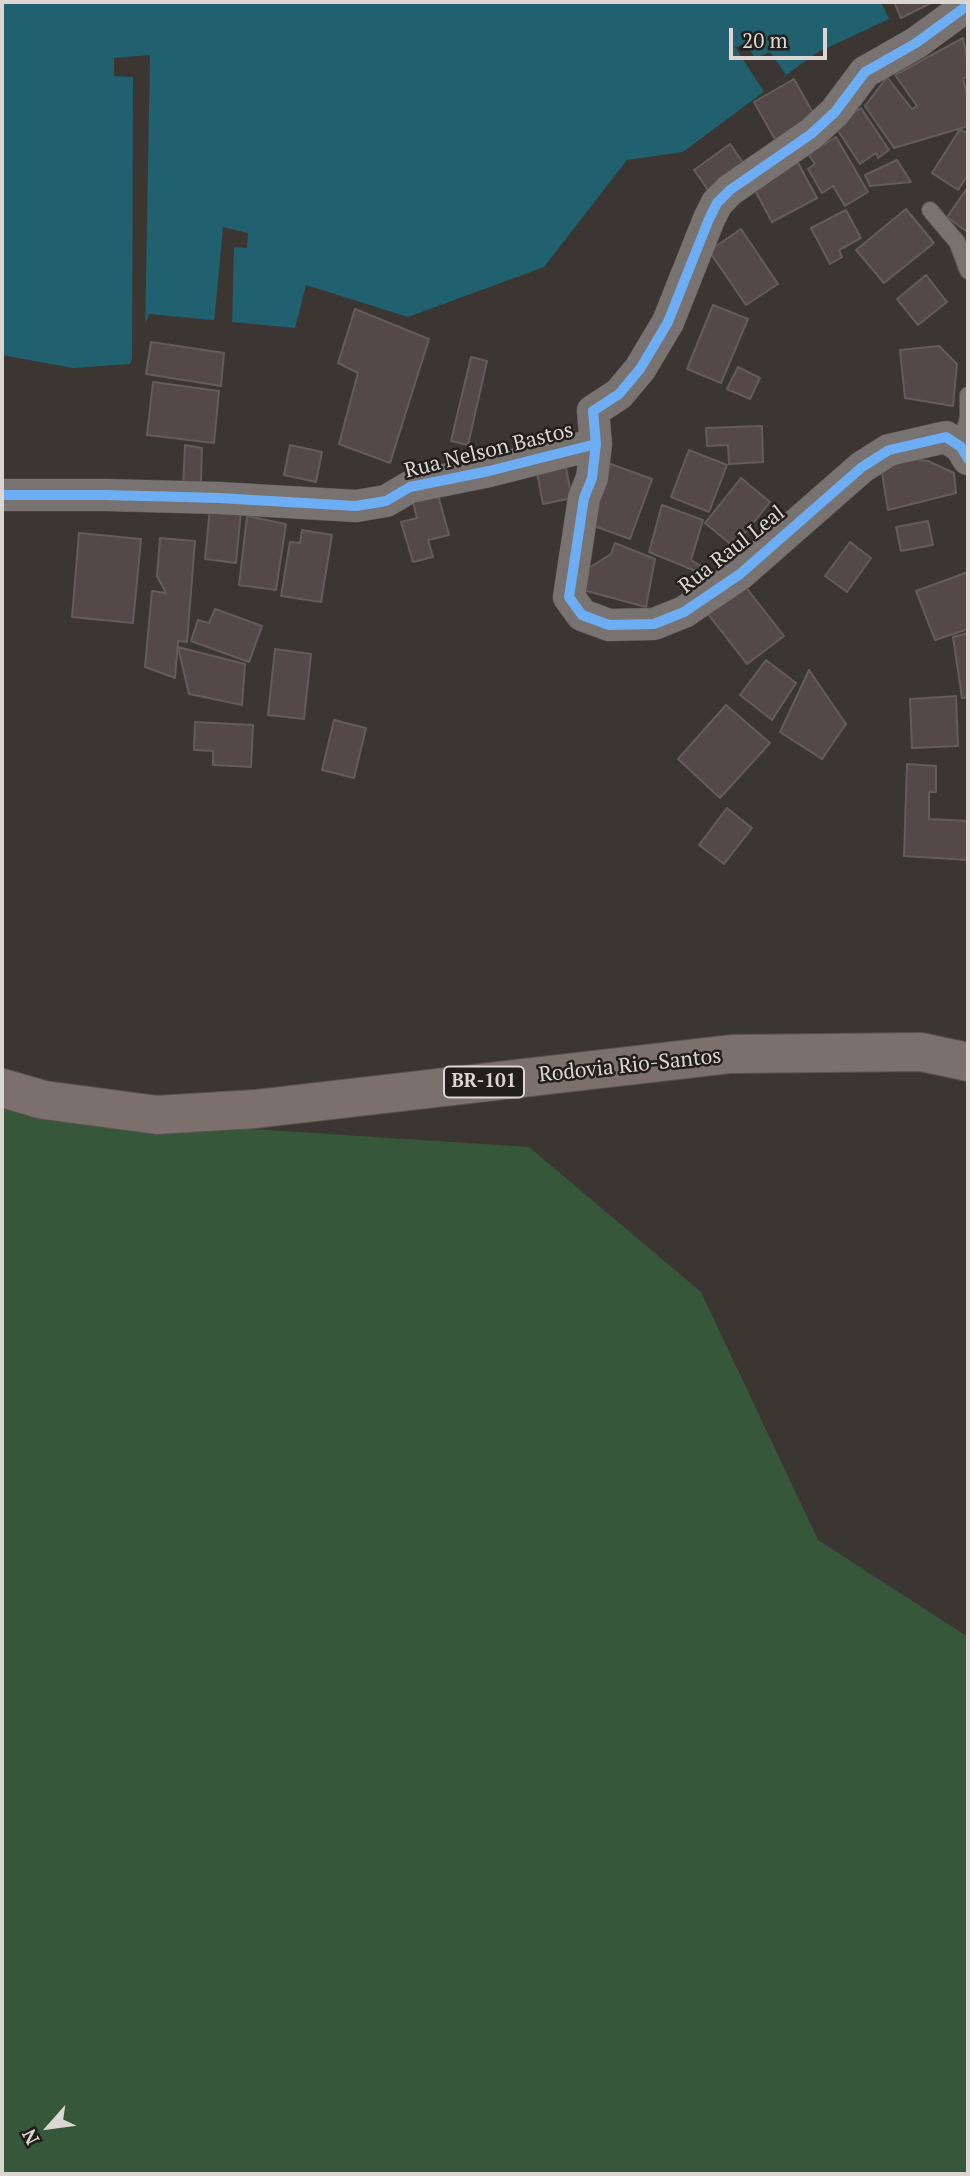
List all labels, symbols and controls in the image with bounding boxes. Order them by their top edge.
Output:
scale bar [732,14,830,58]
text: 20 m [742,26,788,54]
street label: Rua Nelson Bastos [402,418,576,484]
street label: Rua Raul Leal [674,501,790,599]
street label: Rodovia Rio-Santos [538,1044,722,1088]
road number: BR-101 [444,1066,524,1098]
north arrow [14,2092,84,2162]
text: N [16,2125,44,2149]

